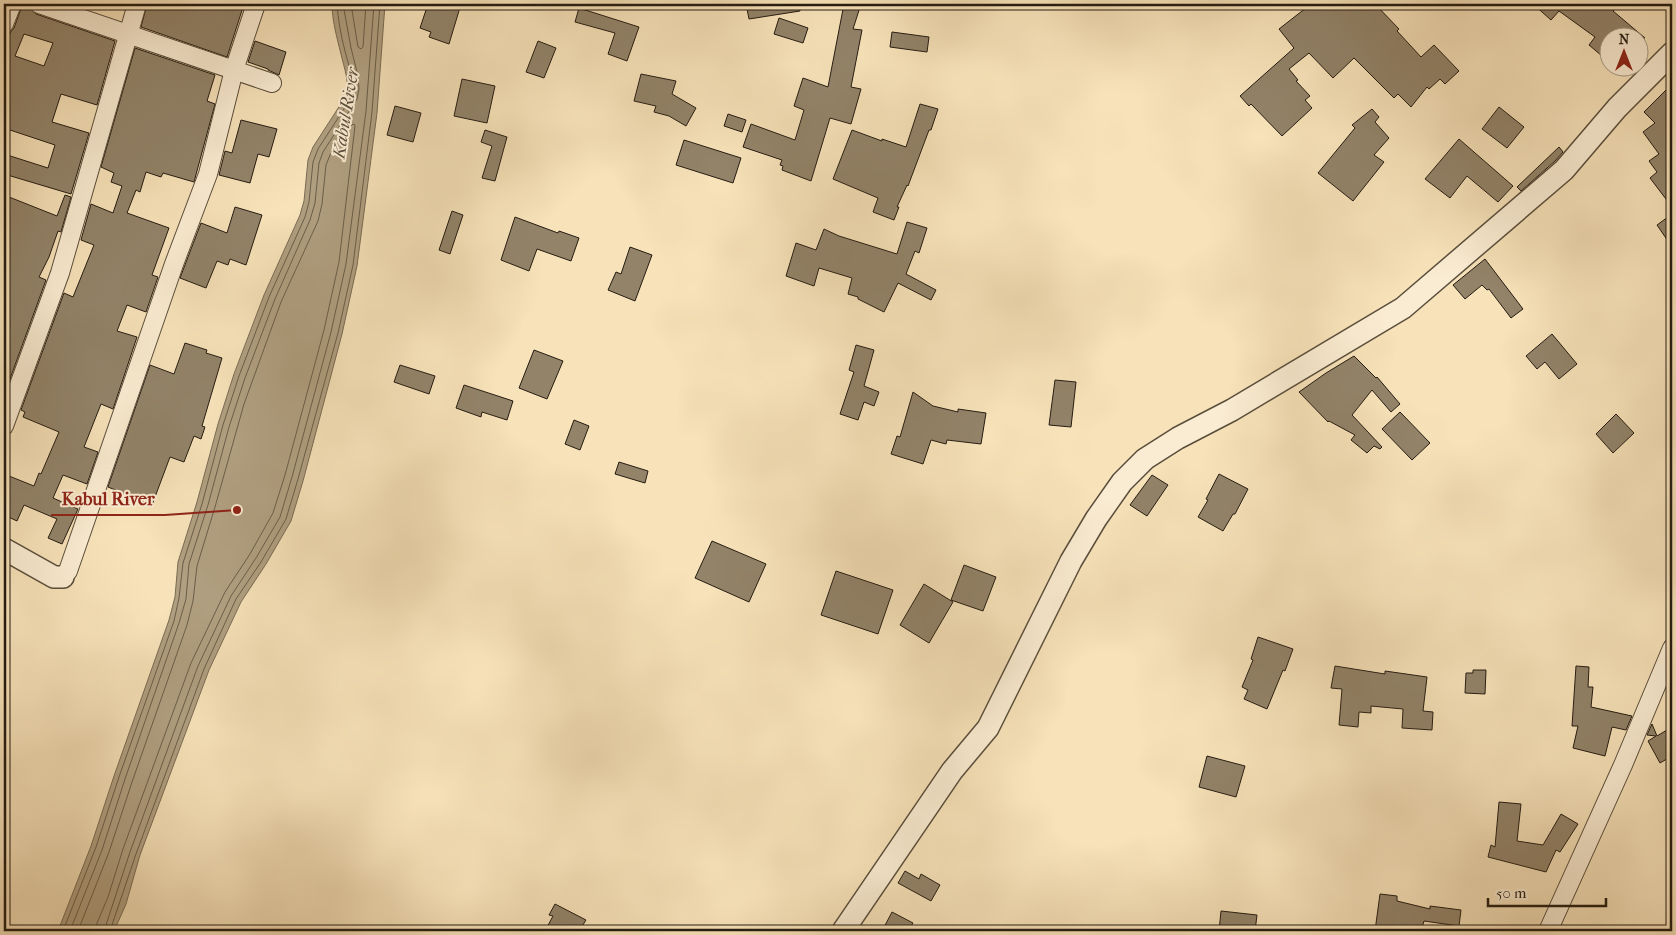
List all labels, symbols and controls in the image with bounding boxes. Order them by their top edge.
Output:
north arrow [1598,28,1648,78]
text: N [1619,31,1630,48]
water label: Kabul River [328,64,364,162]
callout: Kabul River [51,482,165,515]
text: Kabul River [61,489,155,510]
scale bar [1488,875,1606,907]
text: 50 m [1496,884,1527,902]

